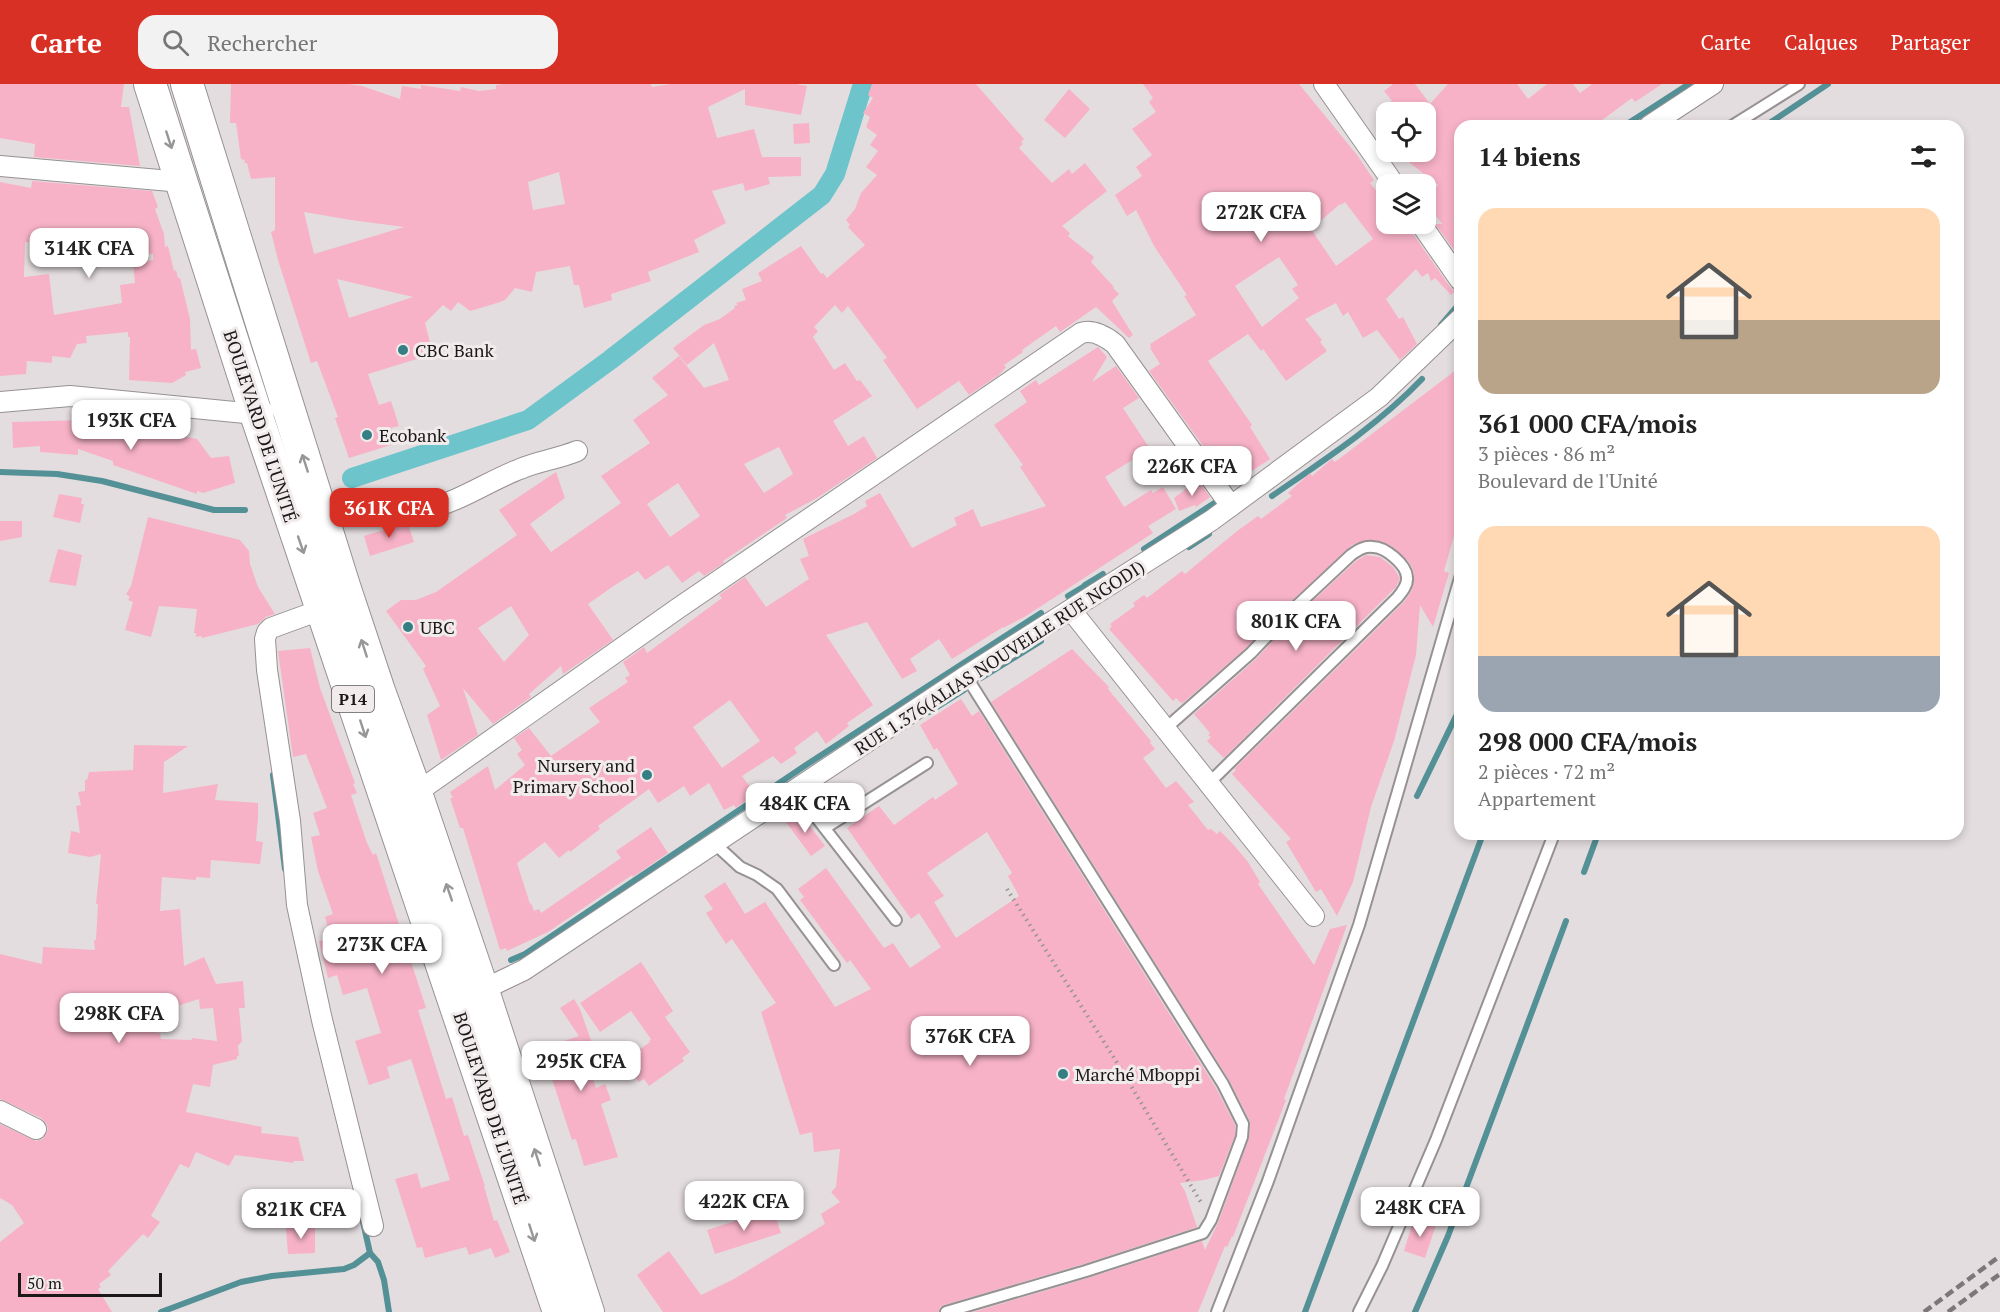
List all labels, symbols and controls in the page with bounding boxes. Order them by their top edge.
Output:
search box [138,15,558,69]
text: Carte [30,24,102,61]
icon: search [159,26,192,59]
text: Rechercher [207,28,317,57]
text: Carte [1701,28,1751,56]
text: Calques [1784,28,1858,56]
text: Partager [1891,28,1970,56]
map controls [1376,102,1436,234]
button: locate [1376,102,1436,162]
one-way arrow [164,130,175,149]
text: 14 biens [1478,139,1581,173]
icon: filters [1907,140,1940,173]
button: layers [1376,174,1436,234]
pin: 272K CFA [1199,192,1323,243]
text: 272K CFA [1216,198,1306,225]
pin: 314K CFA [27,228,151,279]
text: 314K CFA [44,234,134,261]
icon: home [1655,247,1763,355]
street label: BOULEVARD DE L'UNITÉ [219,327,303,525]
place label: CBC Bank [415,338,494,362]
marker: CBC Bank [396,343,410,357]
pin: 193K CFA [69,400,193,451]
text: 193K CFA [86,406,176,433]
text: 361 000 CFA/mois [1478,406,1697,440]
place label: Ecobank [379,423,447,447]
marker: Ecobank [360,428,374,442]
text: 3 pièces · 86 m² [1478,440,1615,467]
pin: 226K CFA [1130,446,1254,497]
text: 226K CFA [1147,452,1237,479]
one-way arrow [299,454,310,473]
text: Boulevard de l'Unité [1478,467,1658,494]
pin: 361K CFA [327,488,451,539]
text: 361K CFA [344,494,434,521]
one-way arrow [296,535,307,554]
street label: RUE 1.376(ALIAS NOUVELLE RUE NGODI) [849,554,1149,760]
icon: home [1655,565,1763,673]
pin: 801K CFA [1234,601,1358,652]
text: 801K CFA [1251,607,1341,634]
place label: UBC [420,615,455,639]
marker: UBC [401,620,415,634]
one-way arrow [358,639,369,658]
road number: P14 [332,686,374,712]
one-way arrow [358,719,369,738]
text: 298 000 CFA/mois [1478,724,1697,758]
place label: Nursery and Primary School [513,753,635,798]
text: 2 pièces · 72 m² [1478,758,1615,785]
marker: Nursery and Primary School [640,768,654,782]
pin: 484K CFA [743,783,867,834]
text: Appartement [1478,785,1596,812]
text: 484K CFA [760,789,850,816]
one-way arrow [443,883,454,902]
pin: 273K CFA [320,924,444,975]
text: 273K CFA [337,930,427,957]
pin: 298K CFA [57,993,181,1044]
text: 298K CFA [74,999,164,1026]
street label: BOULEVARD DE L'UNITÉ [449,1009,533,1207]
pin: 376K CFA [908,1016,1032,1067]
text: 376K CFA [925,1022,1015,1049]
pin: 295K CFA [519,1041,643,1092]
text: 295K CFA [536,1047,626,1074]
place label: Marché Mboppi [1075,1062,1200,1086]
marker: Marché Mboppi [1056,1067,1070,1081]
one-way arrow [531,1148,542,1167]
pin: 422K CFA [682,1181,806,1232]
text: 422K CFA [699,1187,789,1214]
pin: 248K CFA [1358,1187,1482,1238]
pin: 821K CFA [239,1189,363,1240]
text: 248K CFA [1375,1193,1465,1220]
text: 821K CFA [256,1195,346,1222]
one-way arrow [527,1223,538,1242]
scale bar [18,1270,162,1298]
text: 50 m [27,1272,62,1294]

